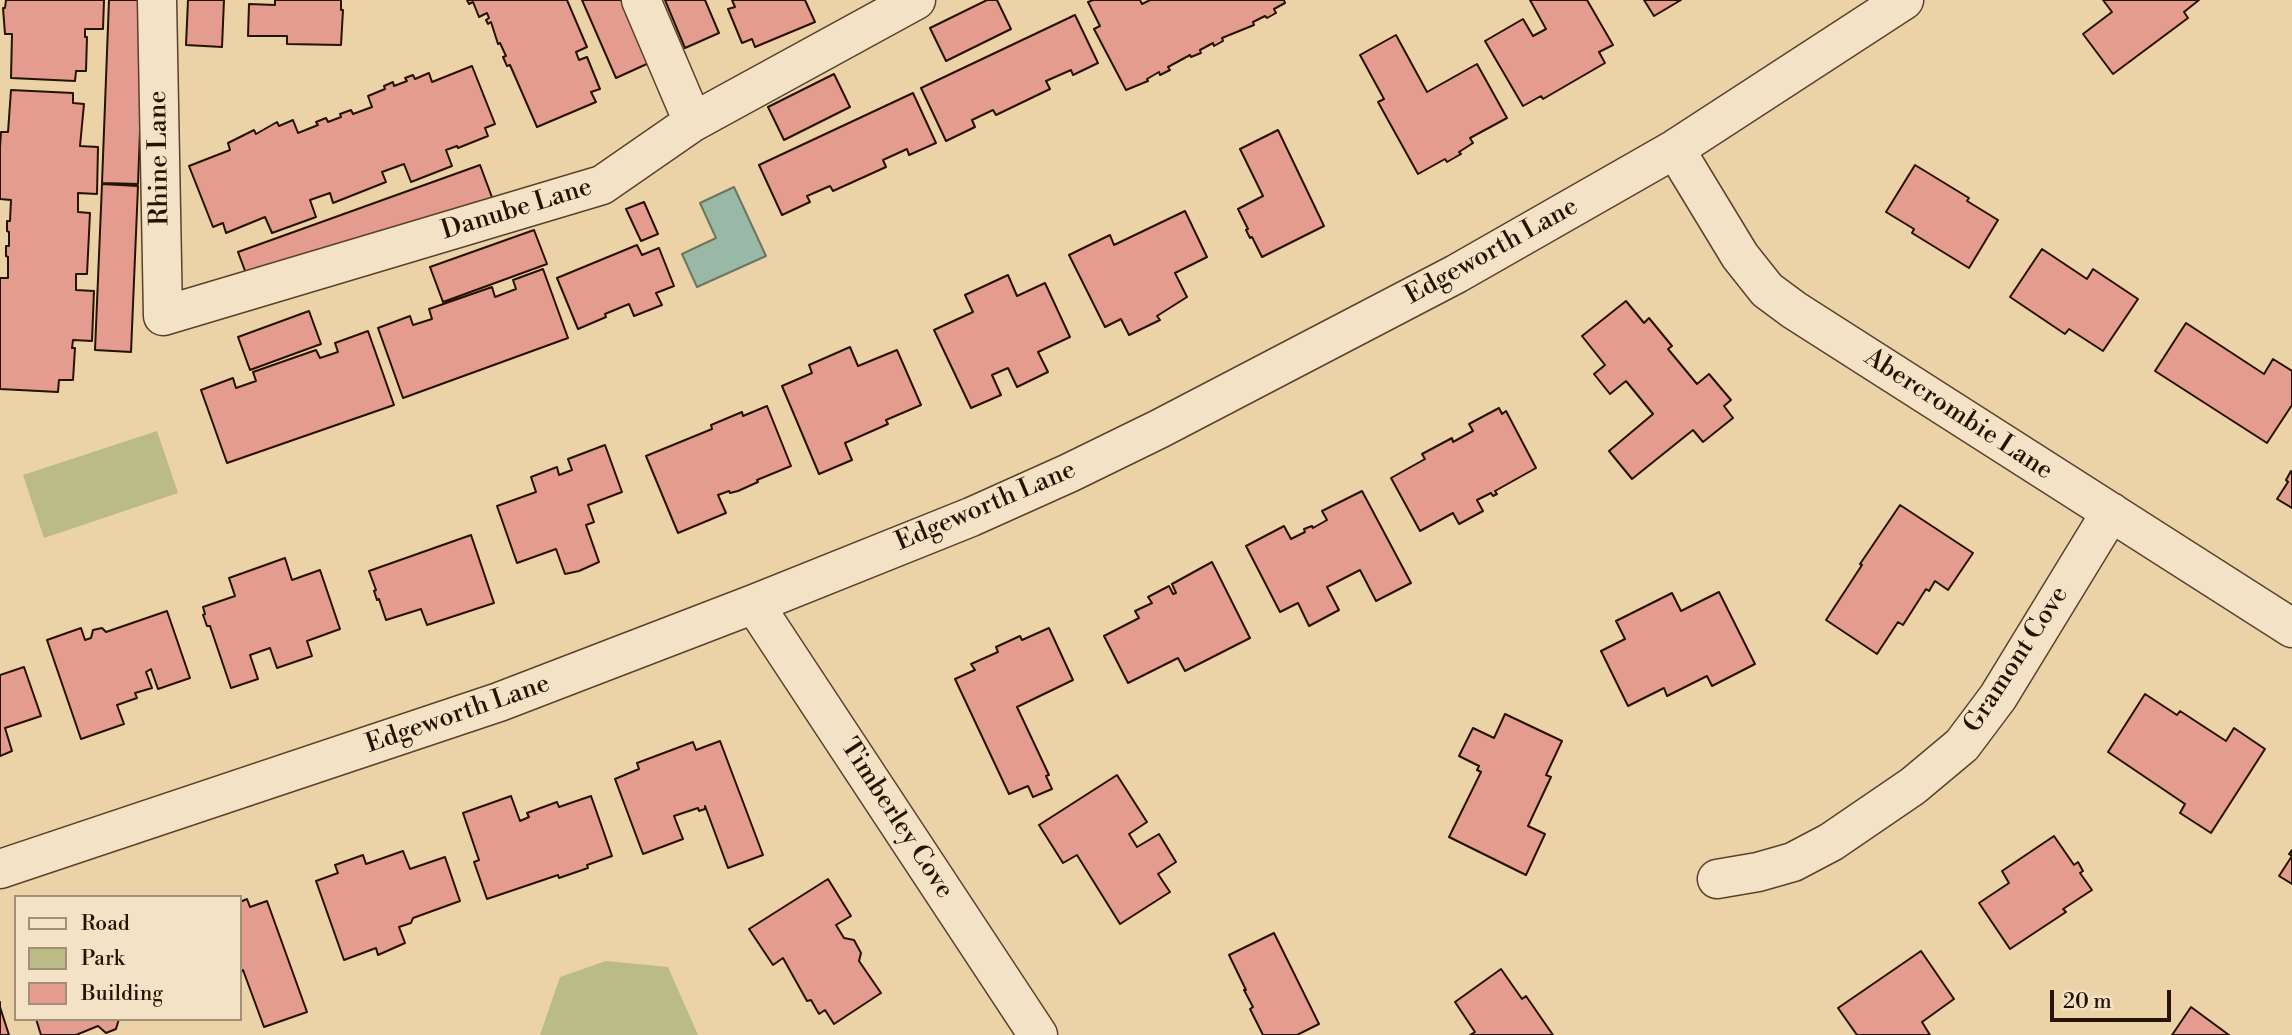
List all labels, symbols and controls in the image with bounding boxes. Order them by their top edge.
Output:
street label: Rhine Lane [143,90,177,226]
street label: Danube Lane [438,172,596,248]
street label: Edgeworth Lane [1400,192,1584,312]
street label: Abercrombie Lane [1858,342,2058,488]
street label: Edgeworth Lane [891,455,1081,559]
street label: Gramont Cove [1958,581,2076,739]
street label: Edgeworth Lane [362,669,554,761]
street label: Timberley Cove [833,733,959,905]
legend [14,895,242,1021]
text: Road [81,911,130,937]
text: Park [81,946,125,972]
scale bar [2054,976,2175,1020]
text: Building [81,981,163,1007]
text: 20 m [2063,989,2112,1015]

